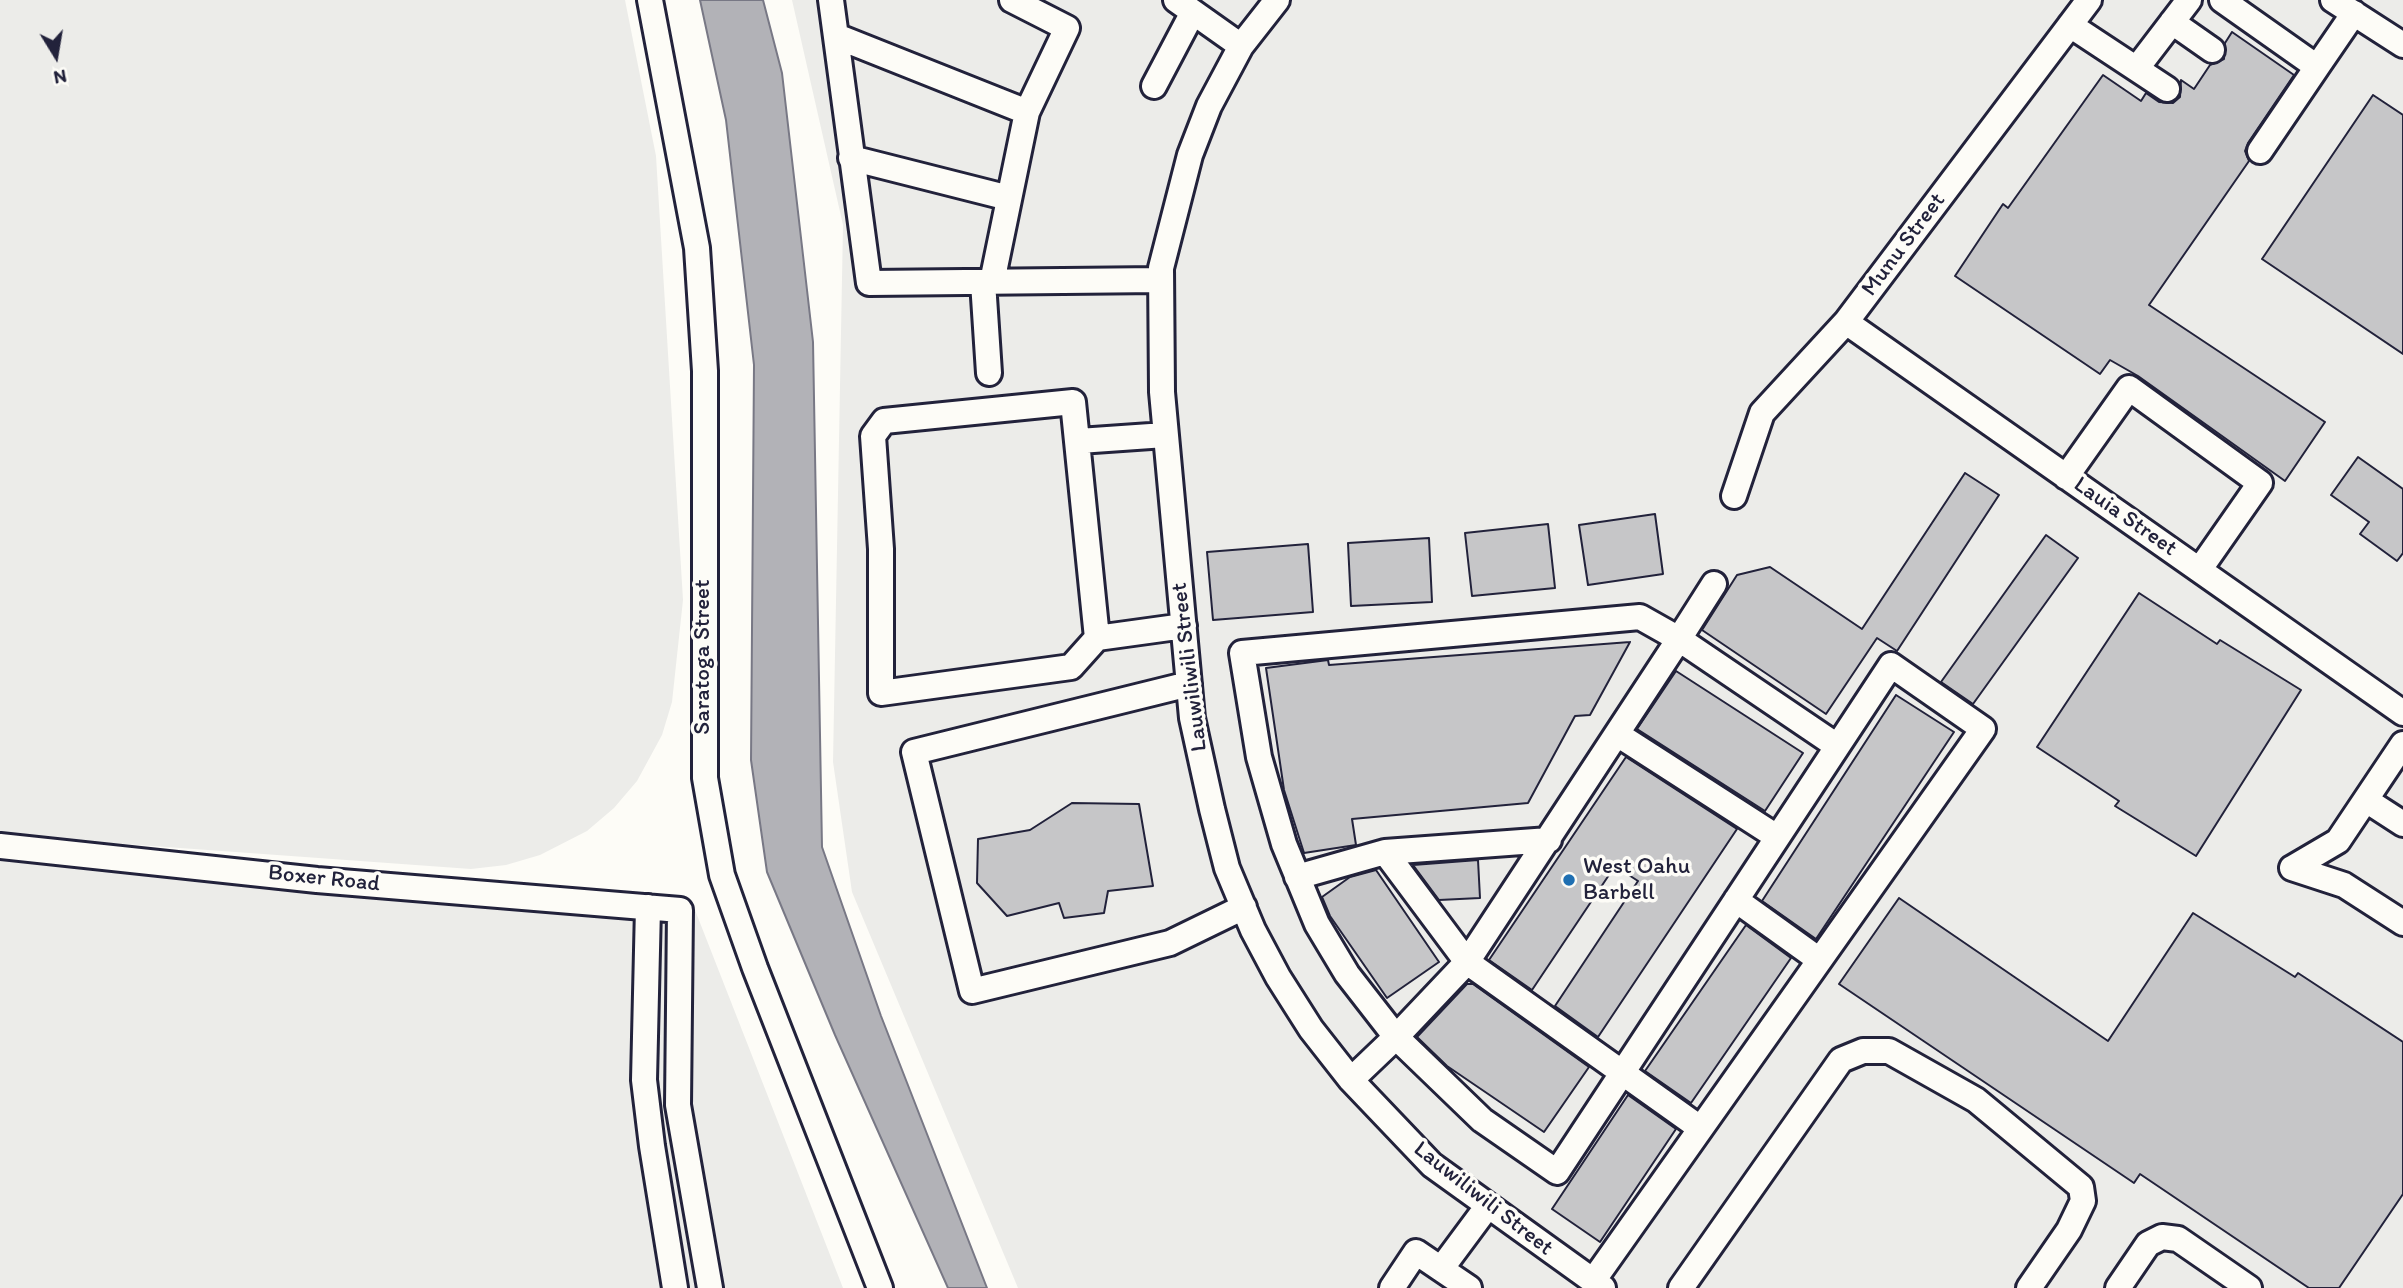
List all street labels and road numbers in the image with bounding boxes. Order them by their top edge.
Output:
street label: Munu Street [1856,188,1952,302]
street label: Lauia Street [2068,471,2182,563]
street label: Saratoga Street [689,579,717,735]
street label: Lauwiliwili Street [1166,581,1214,753]
street label: Boxer Road [267,859,381,899]
street label: Lauwiliwili Street [1408,1136,1558,1262]

